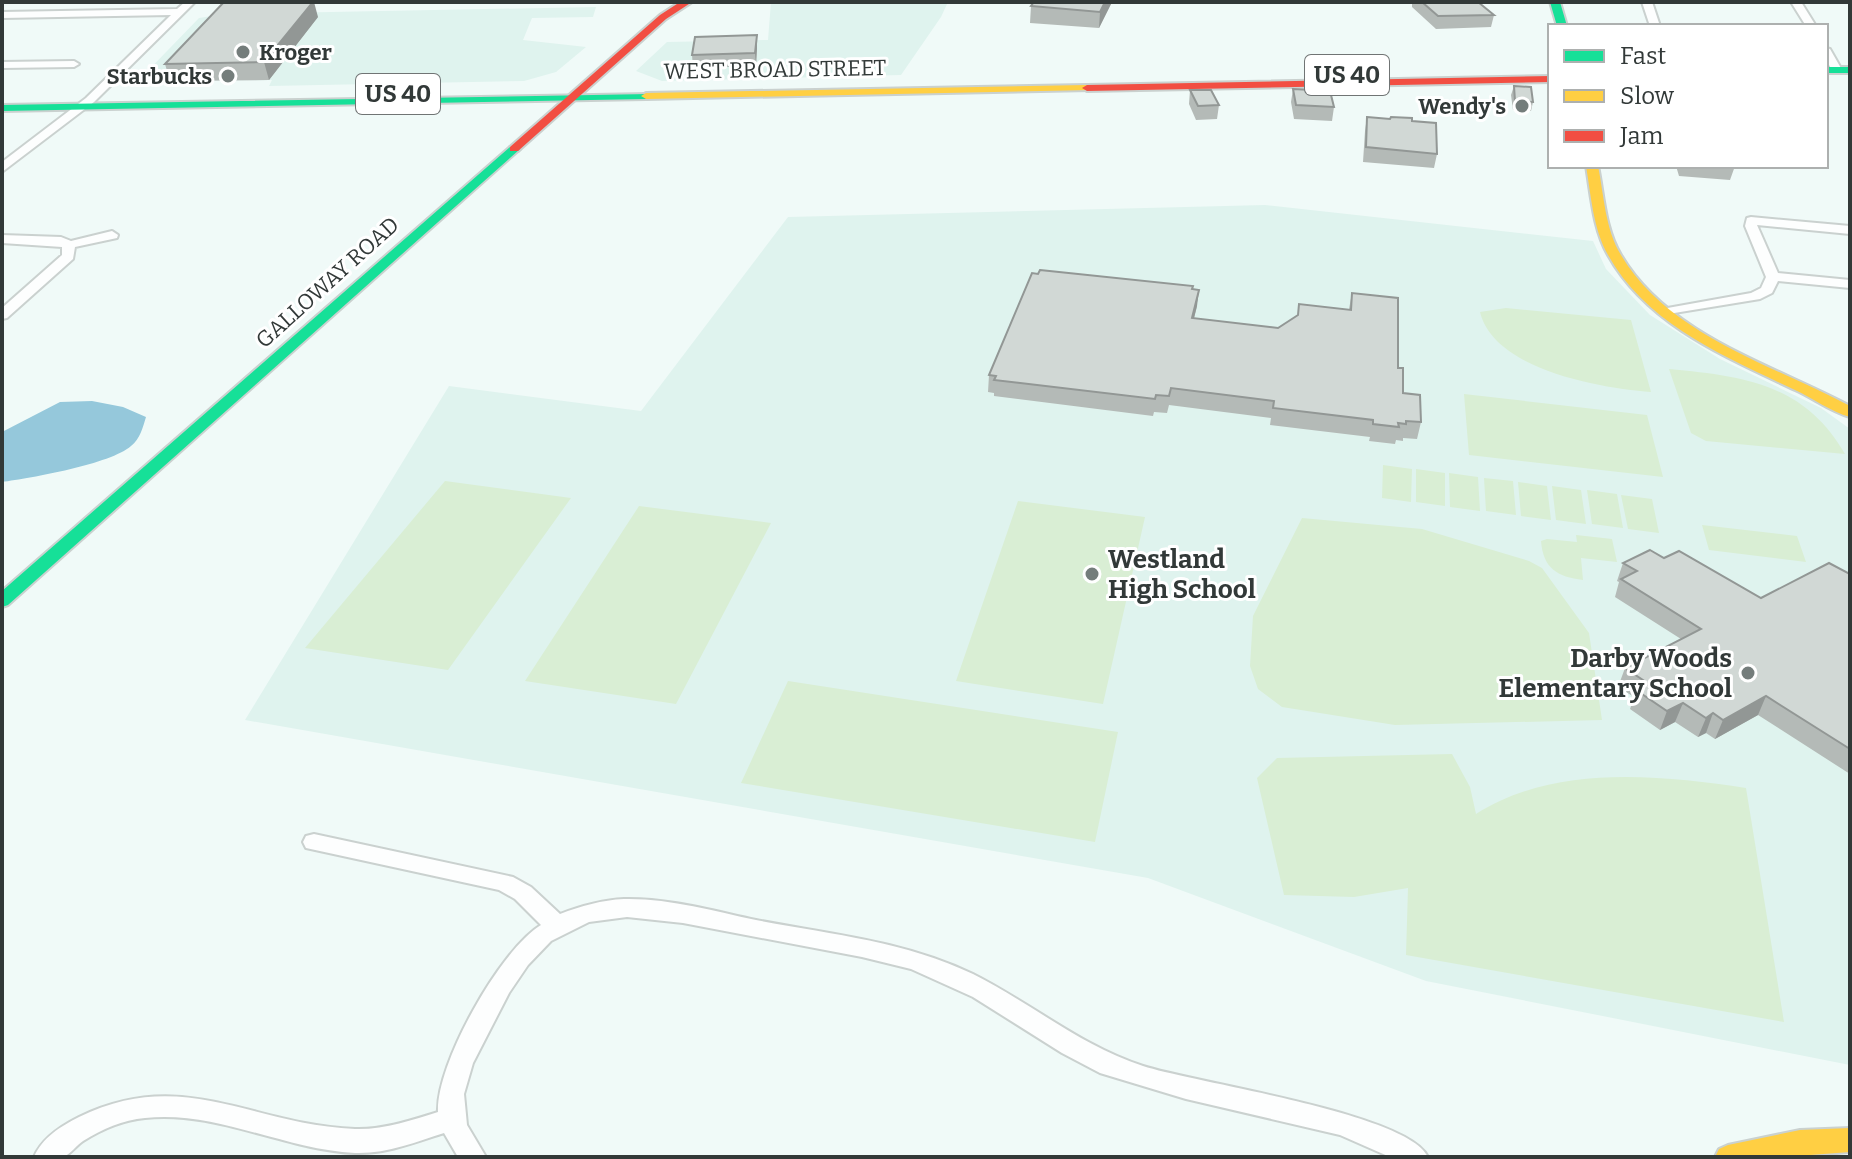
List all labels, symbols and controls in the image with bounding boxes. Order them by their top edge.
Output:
legend [1548,24,1828,168]
place label: Kroger [259,39,333,66]
text: Fast [1620,42,1666,70]
marker: Kroger [234,43,252,61]
street label: WEST BROAD STREET [663,54,887,85]
road number: US 40 [1305,55,1389,95]
place label: Starbucks [107,63,212,90]
marker: Starbucks [219,67,237,85]
road number: US 40 [356,74,440,114]
text: Slow [1620,82,1675,110]
place label: Wendy's [1418,93,1506,120]
marker: Wendy's [1513,97,1531,115]
text: Jam [1619,122,1664,150]
street label: GALLOWAY ROAD [250,211,404,354]
place label: Westland High School [1108,544,1256,605]
marker: Westland High School [1083,565,1101,583]
place label: Darby Woods Elementary School [1498,643,1732,704]
marker: Darby Woods Elementary School [1739,664,1757,682]

